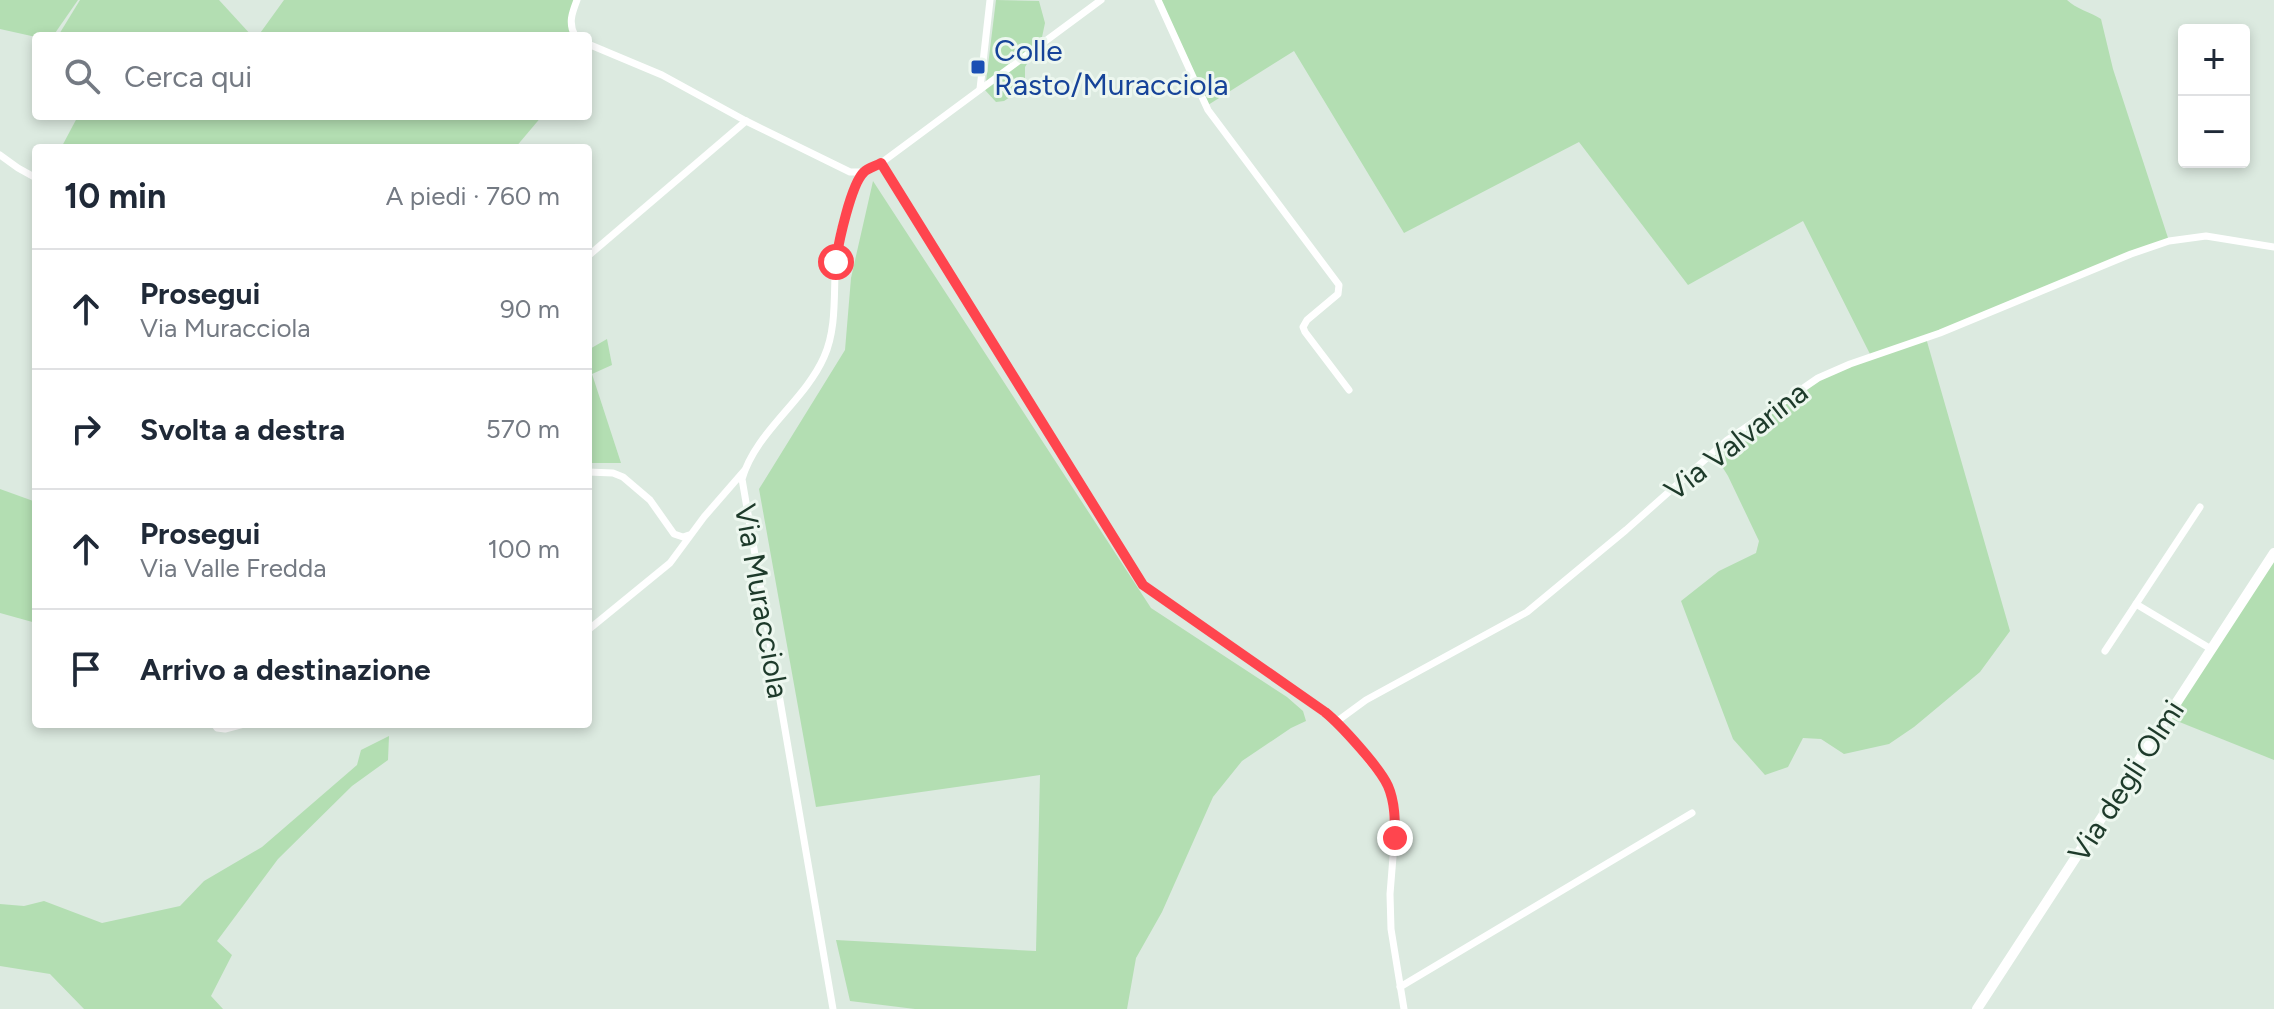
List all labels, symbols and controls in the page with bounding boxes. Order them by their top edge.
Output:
map controls [2178,24,2250,168]
button: + [2178,24,2250,96]
search box [32,32,592,120]
place label: Colle Rasto/Muracciola [994,32,1229,103]
icon: search [60,54,104,98]
text: Cerca qui [124,58,252,95]
marker: Colle Rasto/Muracciola [969,58,987,76]
button: − [2178,96,2250,168]
text: 10 min [64,176,166,217]
text: A piedi · 760 m [386,180,560,212]
route start [818,244,854,280]
text: Prosegui [140,275,260,312]
icon: ahead [64,287,108,331]
text: 90 m [500,293,560,325]
text: Via Muracciola [140,312,311,344]
street label: Via Valvarina [1657,374,1815,508]
icon: right [64,407,108,451]
text: Svolta a destra [140,411,345,448]
text: 570 m [486,413,560,445]
street label: Via Muracciola [727,501,797,701]
text: Prosegui [140,515,260,552]
icon: ahead [64,527,108,571]
text: 100 m [487,533,560,565]
text: Via Valle Fredda [140,552,327,584]
icon: arrive [64,647,108,691]
text: Arrivo a destinazione [140,651,431,688]
street label: Via degli Olmi [2060,693,2192,869]
route end [1377,820,1413,856]

